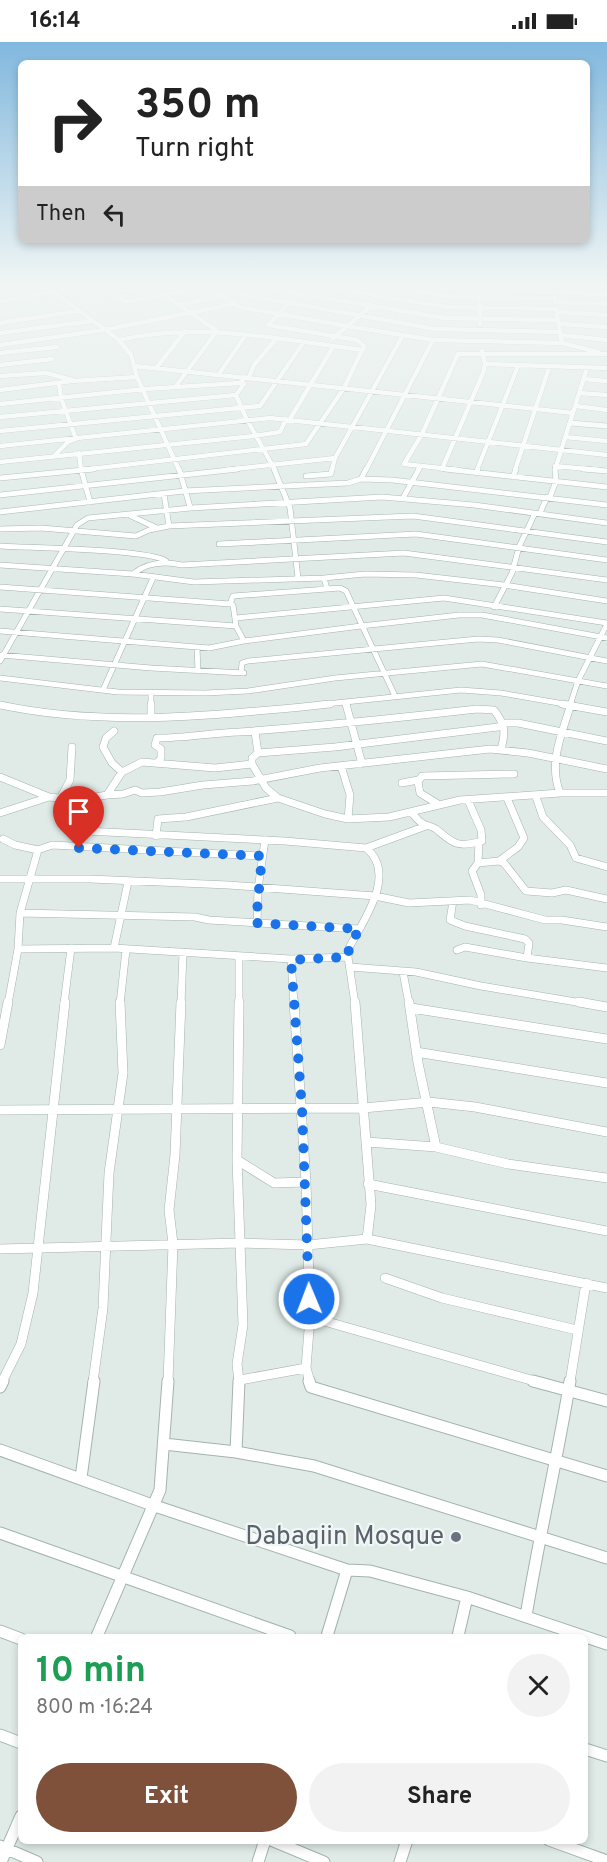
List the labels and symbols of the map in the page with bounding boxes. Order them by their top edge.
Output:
pin [53,786,104,848]
position arrow [277,1267,341,1331]
place label: Dabaqiin Mosque [245,1521,444,1554]
marker: Dabaqiin Mosque [449,1530,463,1544]

